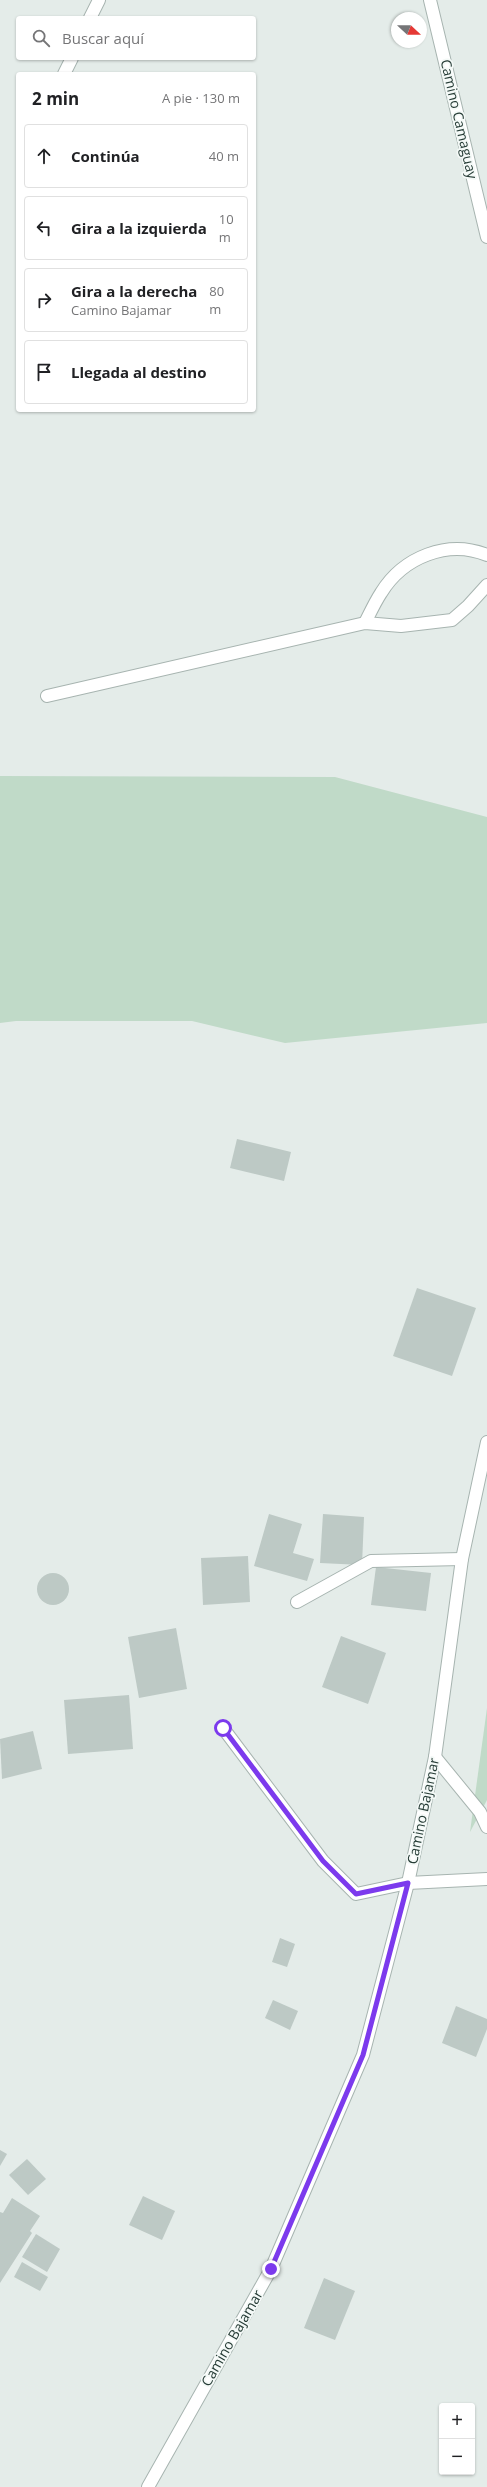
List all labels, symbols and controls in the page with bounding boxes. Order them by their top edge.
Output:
north arrow [391,12,427,48]
search box [16,16,256,60]
icon: search [30,27,52,49]
text: Buscar aquí [62,28,144,48]
street label: Camino Camaguay [437,57,483,181]
text: 2 min [32,87,79,110]
text: A pie · 130 m [162,89,240,107]
icon: ahead [33,145,55,167]
text: Continúa [71,146,140,166]
text: 40 m [209,147,239,165]
text: 10 m [219,210,234,246]
icon: left [33,217,55,239]
text: Gira a la izquierda [71,218,207,238]
text: Gira a la derecha [71,281,197,301]
text: 80 m [209,282,224,318]
icon: right [33,289,55,311]
text: Camino Bajamar [71,301,172,319]
icon: arrive [33,361,55,383]
text: Llegada al destino [71,362,206,382]
route start [214,1719,232,1737]
street label: Camino Bajamar [402,1756,443,1866]
route end [262,2260,280,2278]
street label: Camino Bajamar [196,2286,267,2389]
map controls [439,2403,475,2475]
button: + [439,2403,475,2439]
button: − [439,2439,475,2475]

